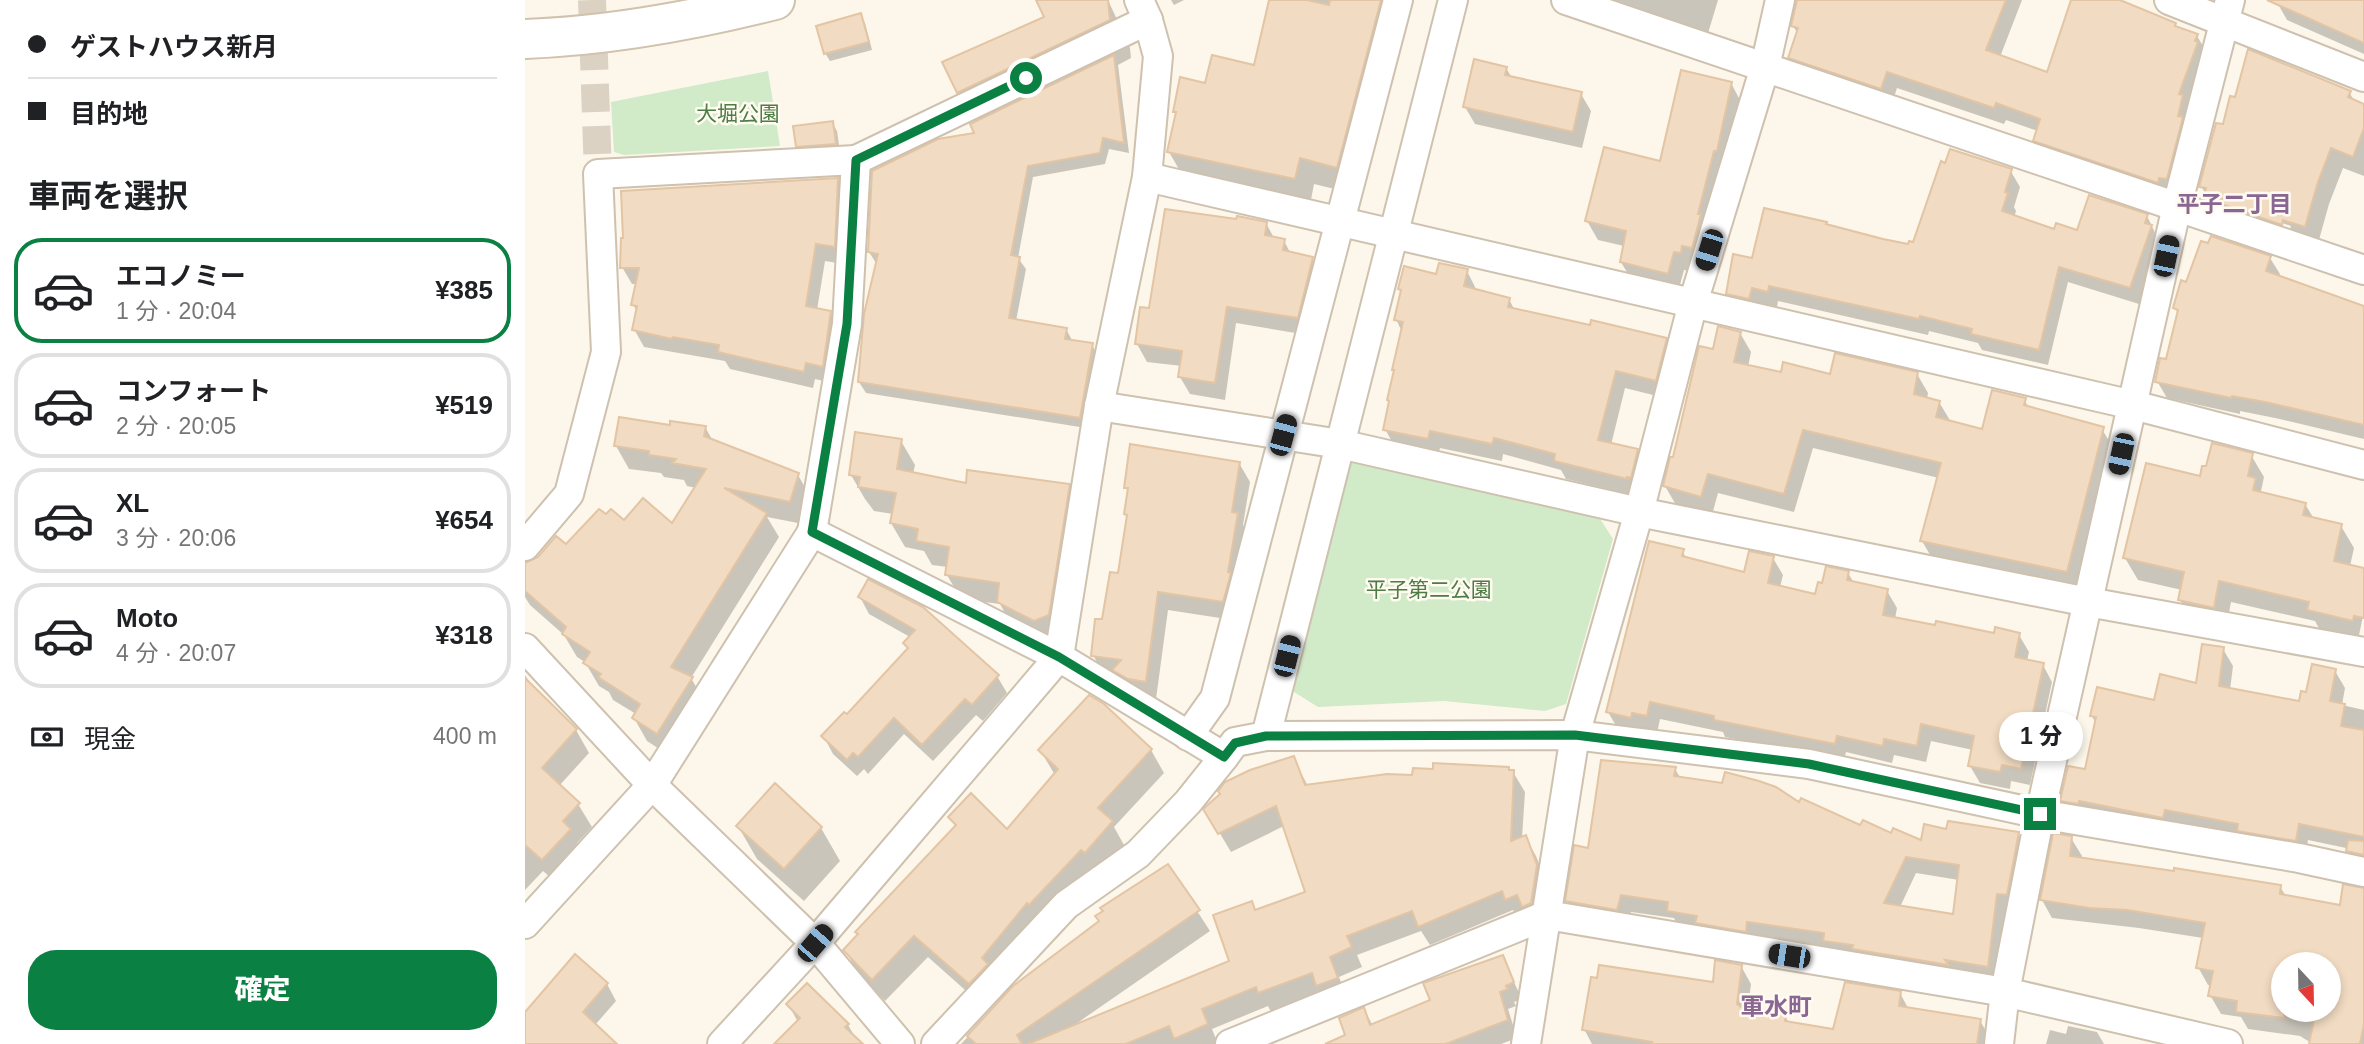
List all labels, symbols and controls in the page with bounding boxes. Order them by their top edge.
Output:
text: ゲストハウス新月 [70,32,278,62]
route start [1010,62,1042,94]
text: 目的地 [70,99,148,129]
park label: 大堀公園 [696,102,780,125]
text: 車両を選択 [28,178,188,214]
district label: 平子二丁目 [2177,191,2292,217]
car [1693,227,1726,273]
car [2152,233,2181,279]
icon: car [32,259,95,322]
text: エコノミー [116,261,246,291]
text: ¥385 [435,275,493,305]
text: 1 分 · 20:04 [116,298,236,324]
icon: car [32,374,95,437]
text: コンフォート [116,376,271,406]
text: ¥519 [435,390,493,420]
car [1268,412,1299,458]
text: 2 分 · 20:05 [116,413,236,439]
car [2107,431,2136,477]
text: XL [116,488,149,518]
icon: car [32,489,95,552]
text: ¥654 [435,505,493,535]
text: 3 分 · 20:06 [116,525,236,551]
park label: 平子第二公園 [1366,578,1492,601]
text: Moto [116,603,178,633]
icon: car [32,604,95,667]
text: ¥318 [435,620,493,650]
car [1272,633,1303,679]
text: 4 分 · 20:07 [116,640,236,666]
callout: 1 分 [1998,712,2082,762]
icon: cash [28,718,66,756]
text: 400 m [433,723,497,749]
text: 1 分 [2020,723,2062,749]
text: 現金 [84,724,136,754]
route end [2024,798,2056,830]
car [794,920,837,966]
car [1767,942,1812,970]
button: 確定 [28,950,497,1030]
north arrow [2271,952,2341,1022]
map controls [2271,952,2341,1022]
district label: 軍水町 [1740,993,1812,1020]

